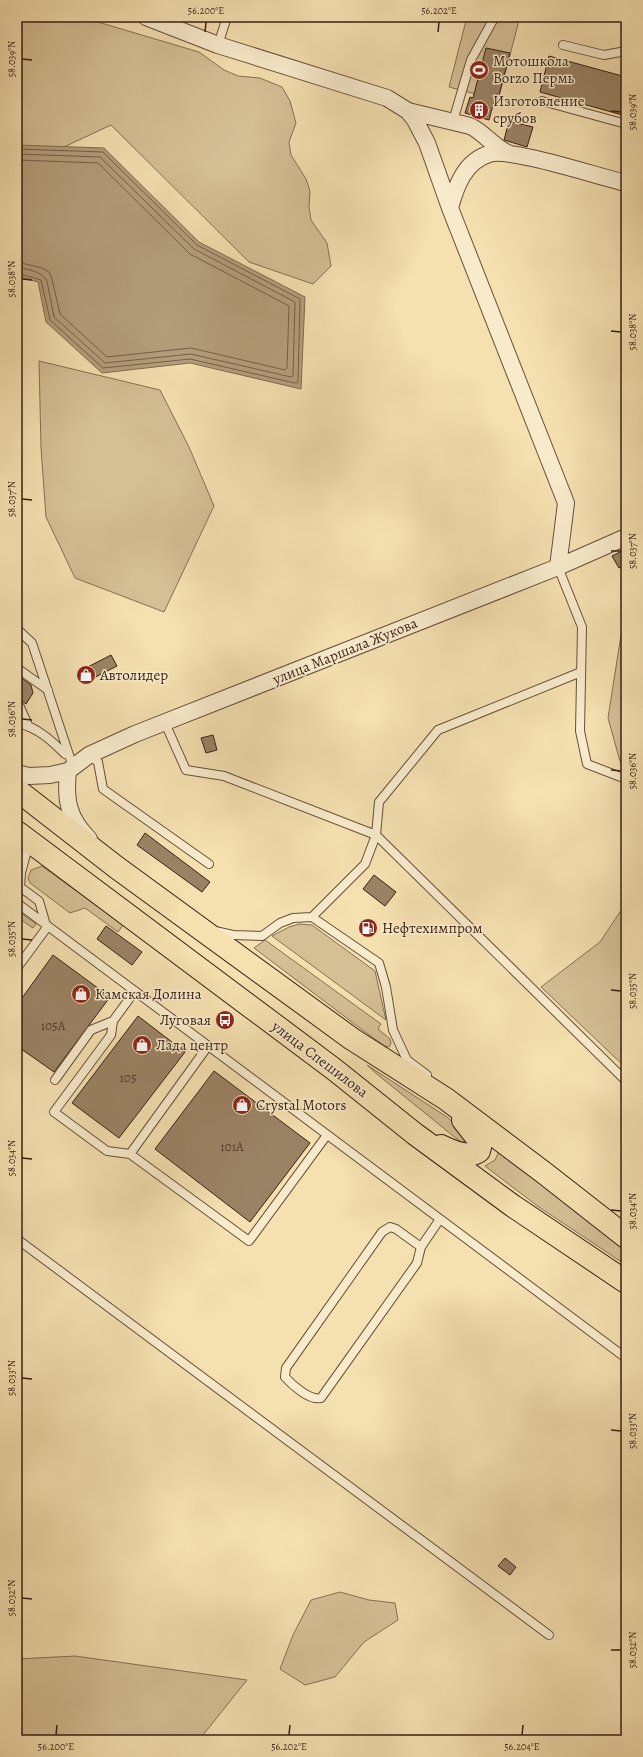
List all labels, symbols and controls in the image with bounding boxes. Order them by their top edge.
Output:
text: 56.200°E [188,4,224,17]
text: 56.202°E [421,4,457,17]
text: 58.039°N [5,41,18,77]
place label: Мотошкола Borzo Пермь [493,51,574,88]
sports icon: Мотошкола Borzo Пермь [468,59,490,81]
place label: Изготовление срубов [493,91,585,128]
text: 58.039°N [626,94,639,130]
building icon: Изготовление срубов [468,99,490,121]
text: 58.038°N [5,261,18,297]
text: 58.038°N [626,314,639,350]
text: 58.037°N [5,481,18,517]
text: 58.037°N [626,533,639,569]
street label: улица Маршала Жукова [269,613,420,690]
shop icon: Автолидер [75,664,97,686]
place label: Автолидер [99,665,168,685]
text: 58.036°N [5,701,18,737]
text: 58.036°N [626,753,639,789]
fuel station icon: Нефтехимпром [357,917,379,939]
place label: Нефтехимпром [382,918,482,938]
text: 58.035°N [5,921,18,957]
text: 58.035°N [626,973,639,1009]
shop icon: Камская Долина [70,983,92,1005]
place label: Камская Долина [95,984,202,1004]
bus stop icon: Луговая [214,1009,236,1031]
place label: Луговая [160,1010,211,1030]
street label: улица Спешилова [267,1016,372,1102]
house number: 105А [41,1017,66,1034]
shop icon: Лада центр [131,1034,153,1056]
place label: Лада центр [156,1035,228,1055]
house number: 105 [120,1069,136,1086]
shop icon: Crystal Motors [231,1094,253,1116]
place label: Crystal Motors [256,1095,346,1115]
house number: 101А [220,1138,244,1155]
text: 58.034°N [5,1140,18,1176]
text: 58.034°N [626,1193,639,1229]
text: 58.033°N [5,1360,18,1396]
text: 58.033°N [626,1413,639,1449]
text: 58.032°N [5,1580,18,1616]
text: 58.032°N [626,1632,639,1668]
text: 56.200°E [38,1740,74,1753]
text: 56.202°E [271,1740,307,1753]
text: 56.204°E [504,1740,540,1753]

